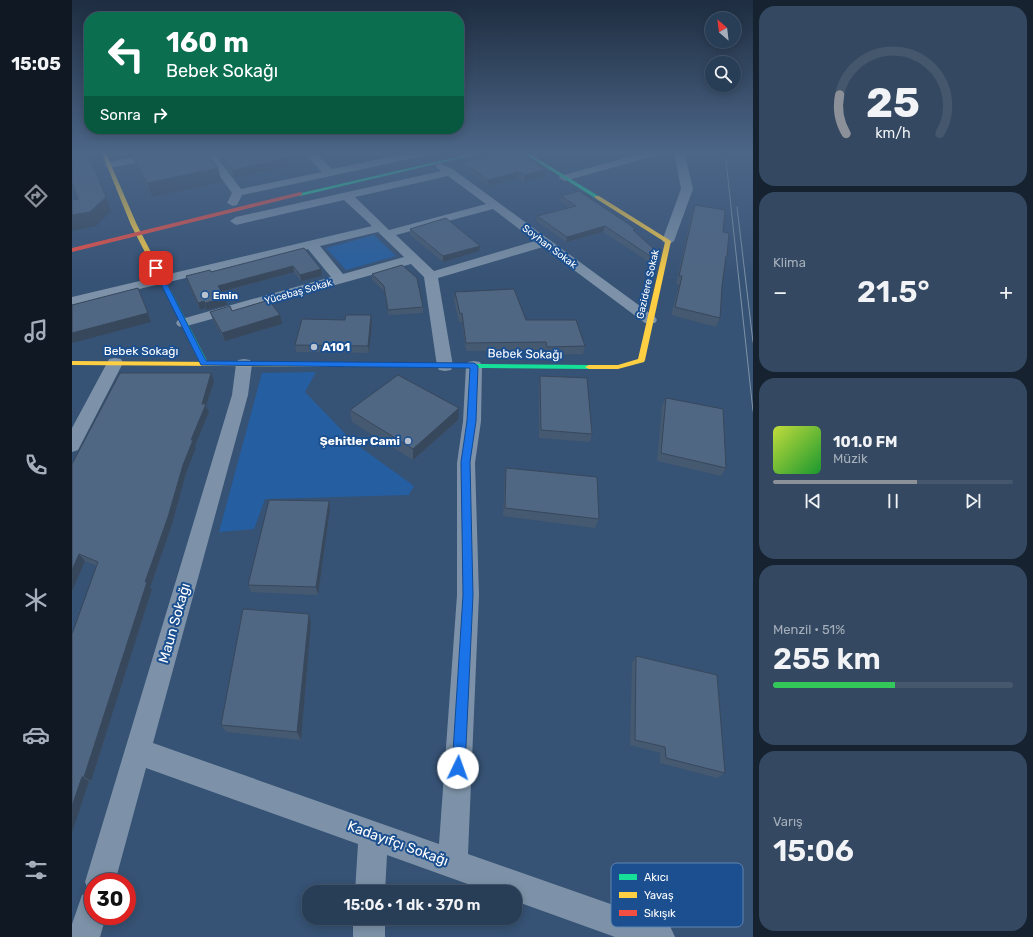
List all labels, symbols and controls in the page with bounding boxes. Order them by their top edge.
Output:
north arrow [705,12,741,48]
map controls [705,12,741,92]
text: 160 m [166,26,249,59]
icon: left [100,28,152,80]
text: 15:05 [11,53,61,75]
button: search [705,56,741,92]
text: Bebek Sokağı [166,60,278,82]
text: 25 [866,78,920,127]
icon: right [149,104,171,126]
text: Sonra [100,106,141,124]
text: km/h [875,125,911,142]
icon: directions [22,182,50,210]
street label: Soyhan Sokak [520,222,580,272]
street label: Gazidere Sokak [634,248,662,320]
pin [139,251,173,285]
text: Klima [773,255,806,270]
icon: arrive [145,257,167,279]
text: 21.5° [857,274,930,310]
street label: Yücebaş Sokak [263,276,334,307]
text: − [773,279,787,306]
text: + [999,279,1013,306]
marker: Emin [200,290,210,300]
place label: Emin [213,290,238,302]
icon: music [22,317,50,345]
place label: A101 [322,340,350,354]
marker: A101 [309,342,319,352]
street label: Bebek Sokağı [104,344,178,358]
street label: Bebek Sokağı [488,346,563,362]
text: 101.0 FM [833,433,897,451]
place label: Şehitler Cami [320,434,400,448]
marker: Şehitler Cami [403,436,413,446]
icon: phone [22,451,50,479]
text: Müzik [833,451,868,466]
icon: previous [802,490,824,512]
icon: pause [882,490,904,512]
icon: next [962,490,984,512]
street label: Maun Sokağı [155,581,194,665]
icon: climate [22,586,50,614]
text: Menzil · 51% [773,622,845,637]
text: 255 km [773,641,881,677]
icon: car [22,721,50,749]
position arrow [437,747,479,789]
text: Varış [773,814,803,829]
street label: Kadayıfçı Sokağı [345,817,451,870]
text: 15:06 [773,833,854,869]
icon: filters [22,856,50,884]
legend [611,863,743,927]
text: Akıcı [644,871,668,884]
speed limit sign: 30 [84,873,136,925]
text: Yavaş [644,889,674,902]
text: 15:06 · 1 dk · 370 m [344,896,480,914]
text: Sıkışık [644,907,676,920]

